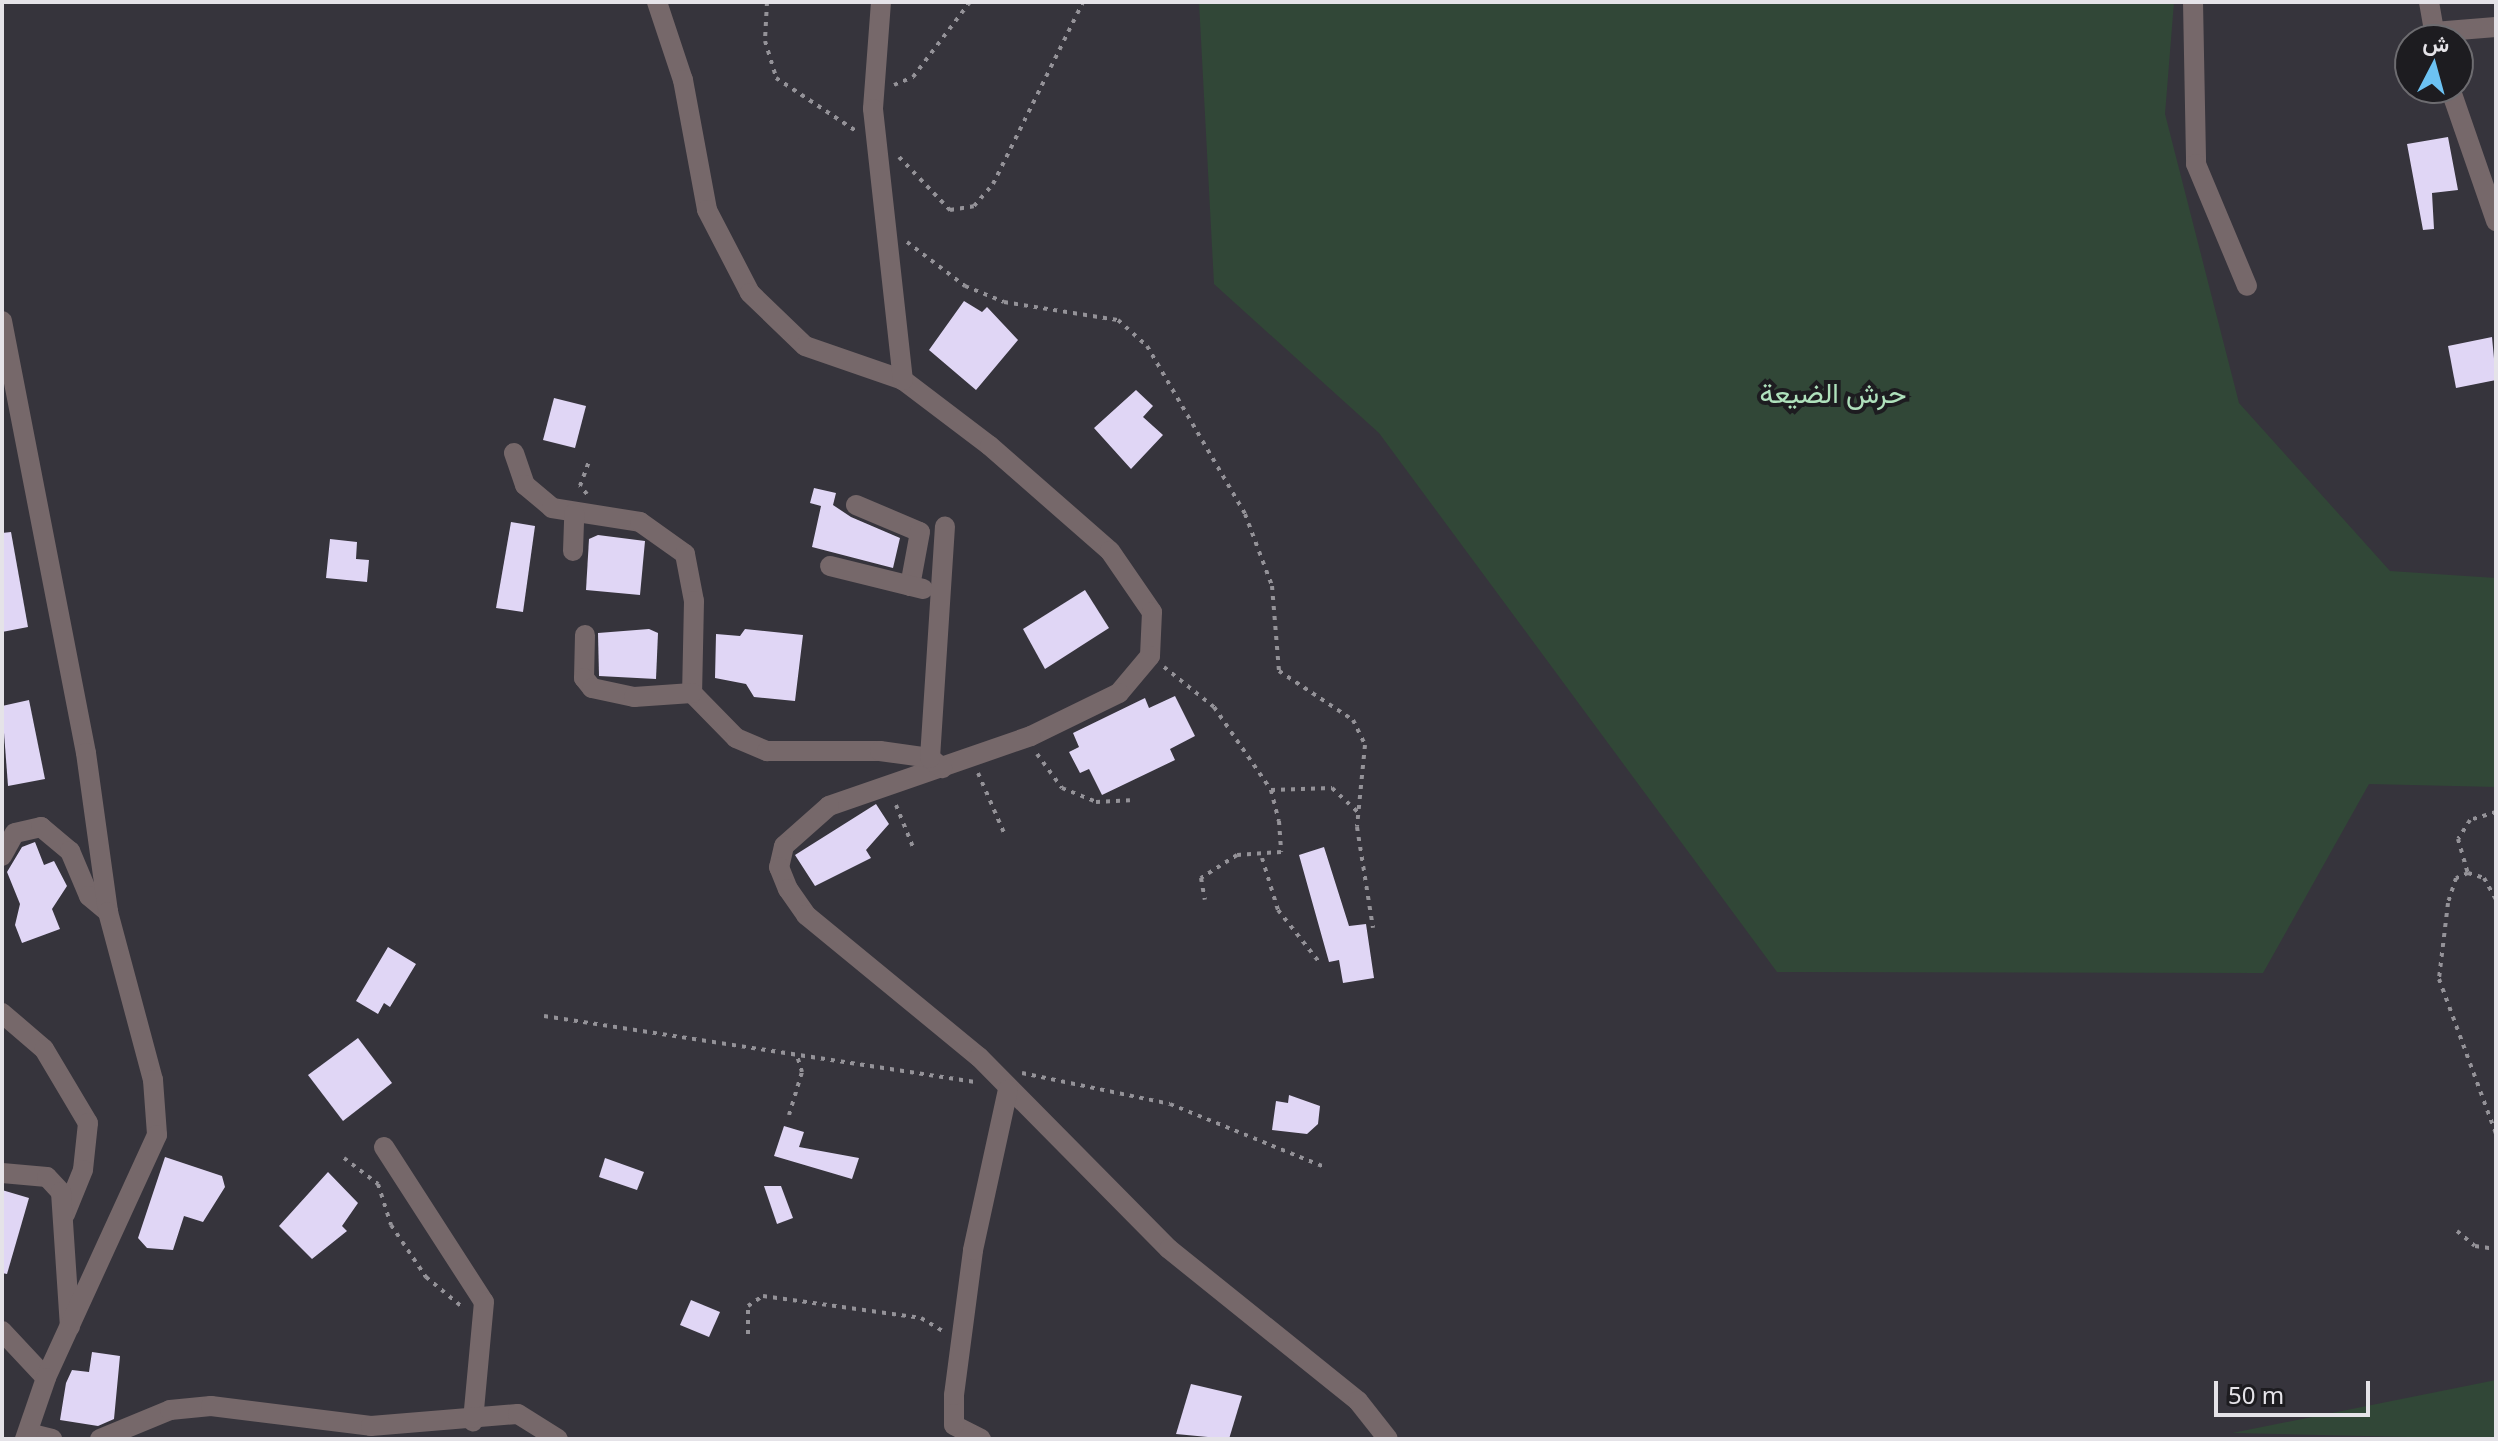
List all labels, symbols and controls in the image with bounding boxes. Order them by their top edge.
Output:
north arrow [2394,24,2474,104]
text: ش [2422,26,2451,58]
park label: حرش الضيعة [1759,375,1907,409]
scale bar [2218,1365,2374,1415]
text: 50 m [2228,1378,2284,1411]

